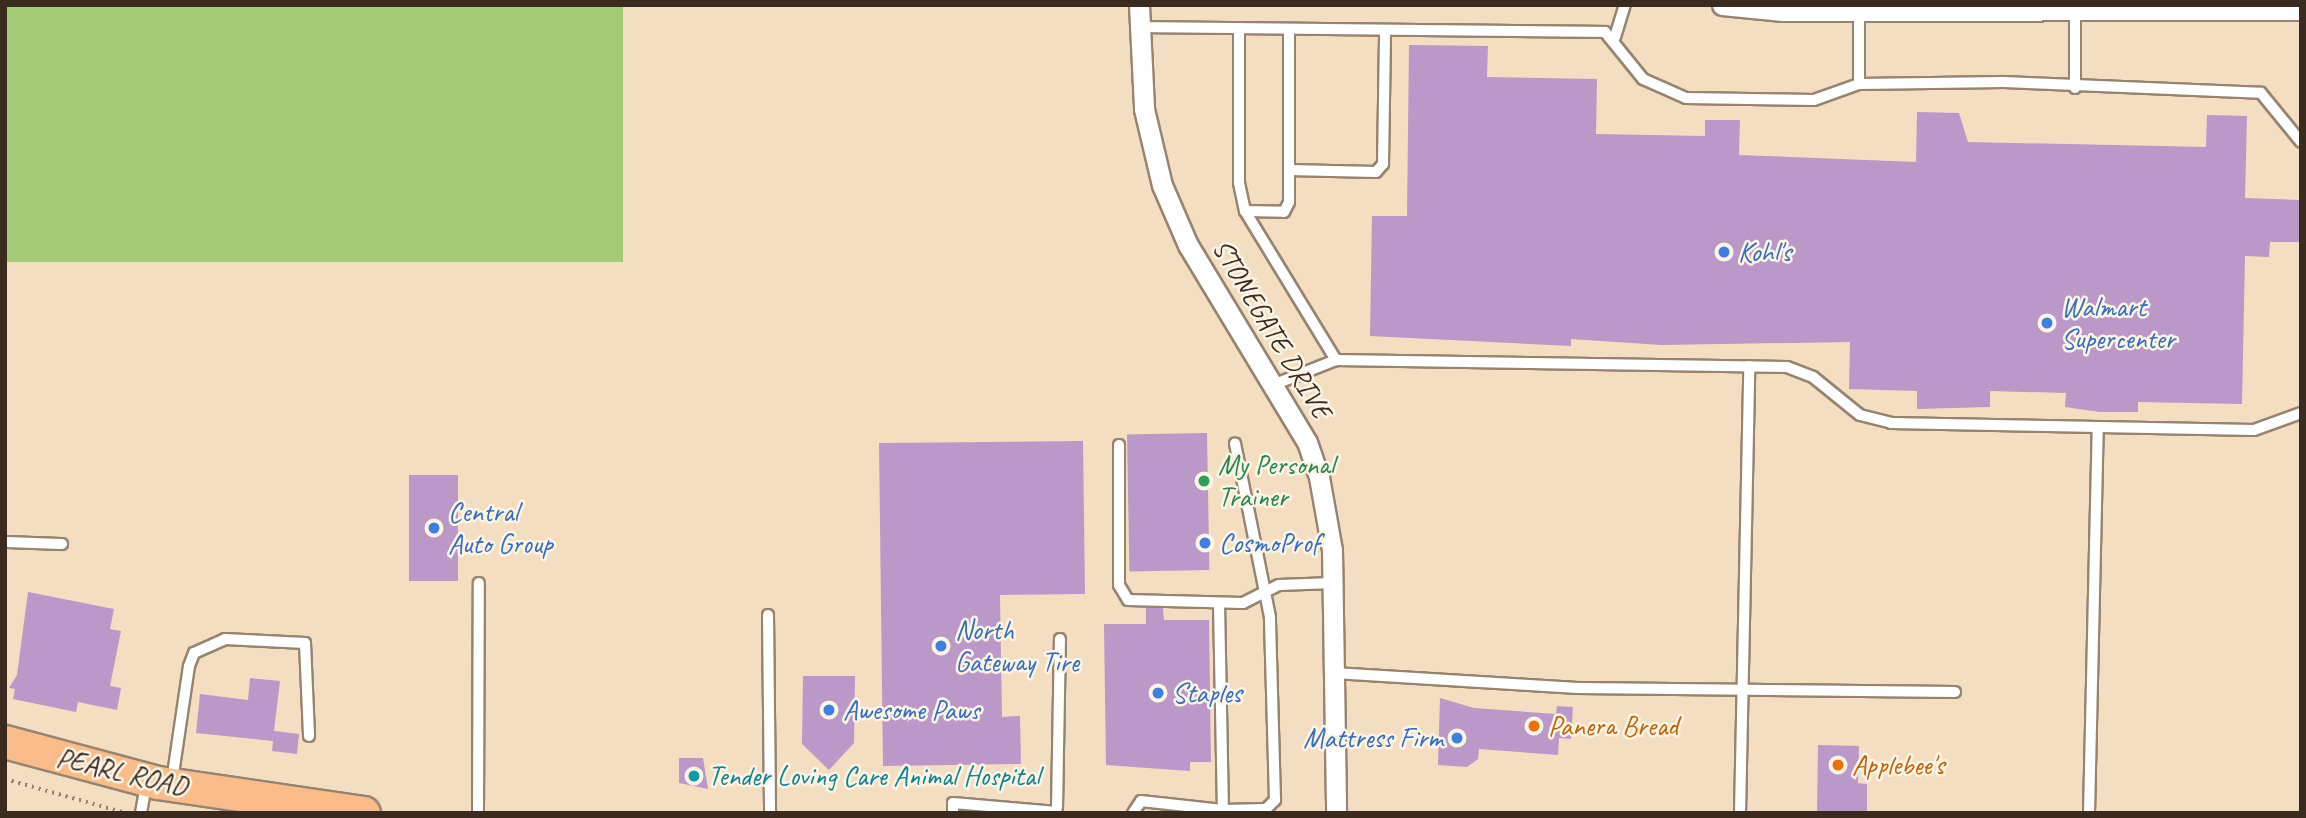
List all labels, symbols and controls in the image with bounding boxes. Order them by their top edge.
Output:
street label: STONEGATE DRIVE [1206,234,1338,424]
place label: Kohl's [1738,235,1791,269]
marker: Kohl's [1716,244,1732,260]
place label: Walmart Supercenter [2061,290,2175,356]
marker: Walmart Supercenter [2039,315,2055,331]
place label: My Personal Trainer [1218,448,1334,514]
marker: My Personal Trainer [1196,473,1212,489]
place label: Central Auto Group [448,495,553,561]
marker: Central Auto Group [426,520,442,536]
place label: CosmoProf [1219,526,1320,560]
marker: CosmoProf [1197,535,1213,551]
place label: North Gateway Tire [955,613,1079,679]
marker: North Gateway Tire [933,638,949,654]
place label: Staples [1172,676,1242,710]
marker: Staples [1150,685,1166,701]
place label: Awesome Paws [843,693,979,727]
marker: Awesome Paws [821,702,837,718]
place label: Panera Bread [1548,709,1678,743]
marker: Panera Bread [1526,718,1542,734]
place label: Mattress Firm [1302,721,1443,755]
marker: Mattress Firm [1449,730,1465,746]
street label: PEARL ROAD [53,741,191,803]
place label: Applebee's [1852,748,1944,782]
marker: Applebee's [1830,757,1846,773]
place label: Tender Loving Care Animal Hospital [708,759,1042,793]
marker: Tender Loving Care Animal Hospital [686,768,702,784]

